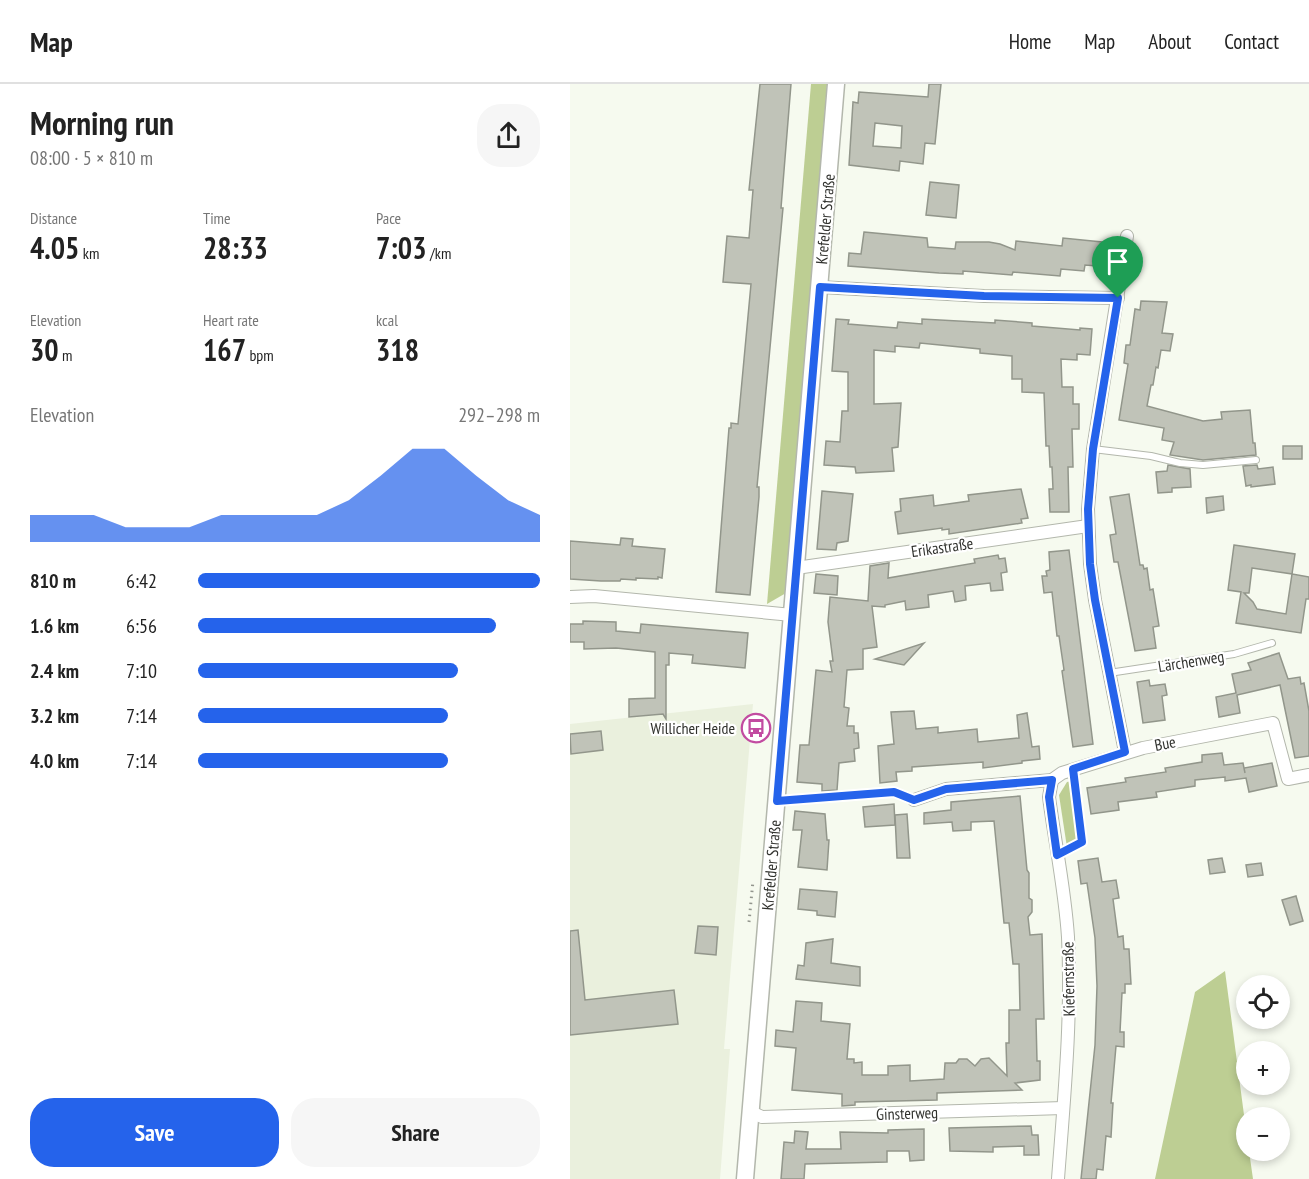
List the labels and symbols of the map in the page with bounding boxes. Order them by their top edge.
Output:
street label: Krefelder Straße [811,173,839,265]
pin [1092,236,1143,298]
street label: Erikastraße [910,533,974,561]
street label: Lärchenweg [1157,646,1225,676]
bus stop icon: Willicher Heide [740,712,772,744]
place label: Willicher Heide [651,718,735,738]
street label: Bue [1153,731,1177,755]
street label: Krefelder Straße [757,819,785,911]
street label: Kiefernstraße [1057,941,1079,1017]
street label: Ginsterweg [876,1102,938,1124]

